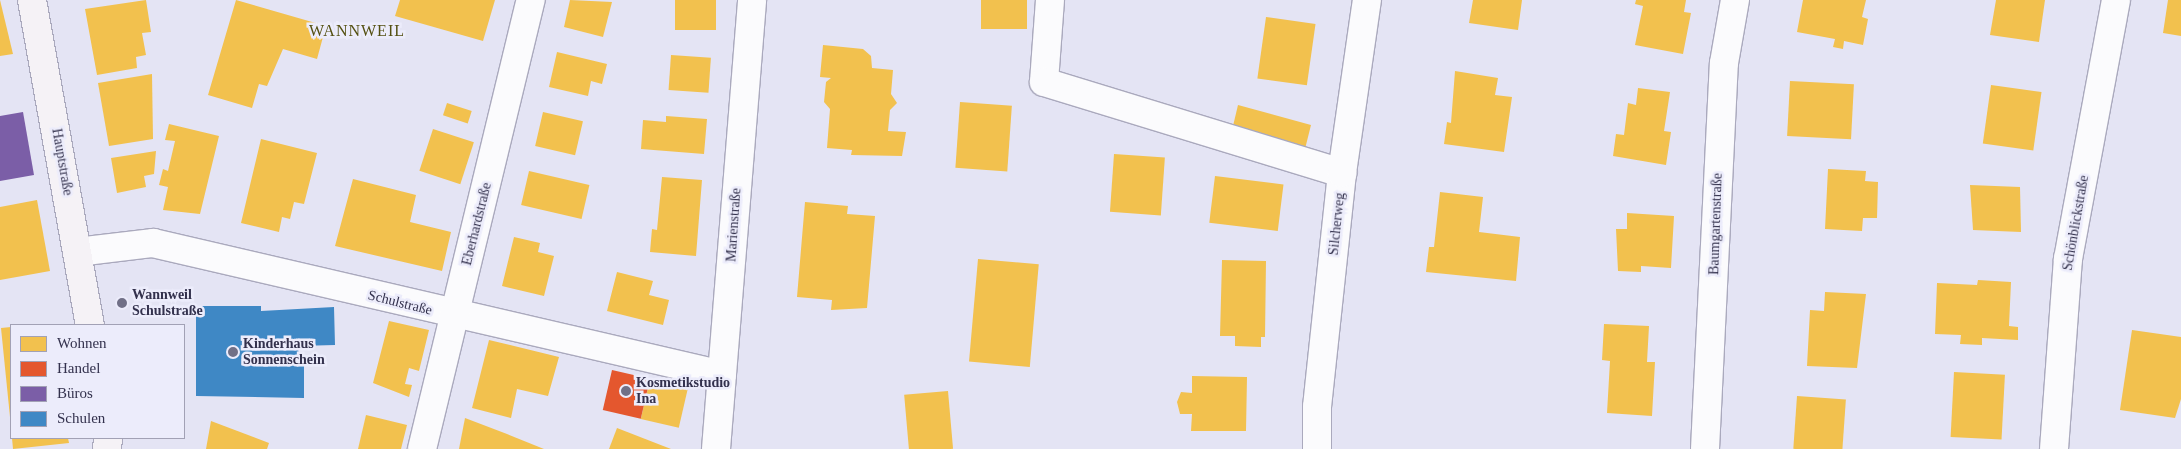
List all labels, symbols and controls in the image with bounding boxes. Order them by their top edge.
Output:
district label: WANNWEIL [308,21,406,41]
street label: Hauptstraße [48,127,76,197]
street label: Baumgartenstraße [1706,173,1726,275]
street label: Schönblickstraße [2059,174,2093,272]
street label: Eberhardstraße [459,181,495,267]
street label: Marienstraße [723,188,745,262]
street label: Silcherweg [1325,192,1349,256]
place label: Wannweil Schulstraße [132,287,203,320]
street label: Schulstraße [366,287,434,319]
marker: Wannweil Schulstraße [116,297,128,309]
legend [10,324,185,439]
text: Wohnen [57,335,107,351]
place label: Kinderhaus Sonnenschein [243,336,325,368]
marker: Kinderhaus Sonnenschein [227,346,239,358]
text: Handel [57,360,100,376]
place label: Kosmetikstudio Ina [636,375,730,408]
text: Büros [57,385,93,401]
marker: Kosmetikstudio Ina [620,385,632,397]
text: Schulen [57,410,105,426]

